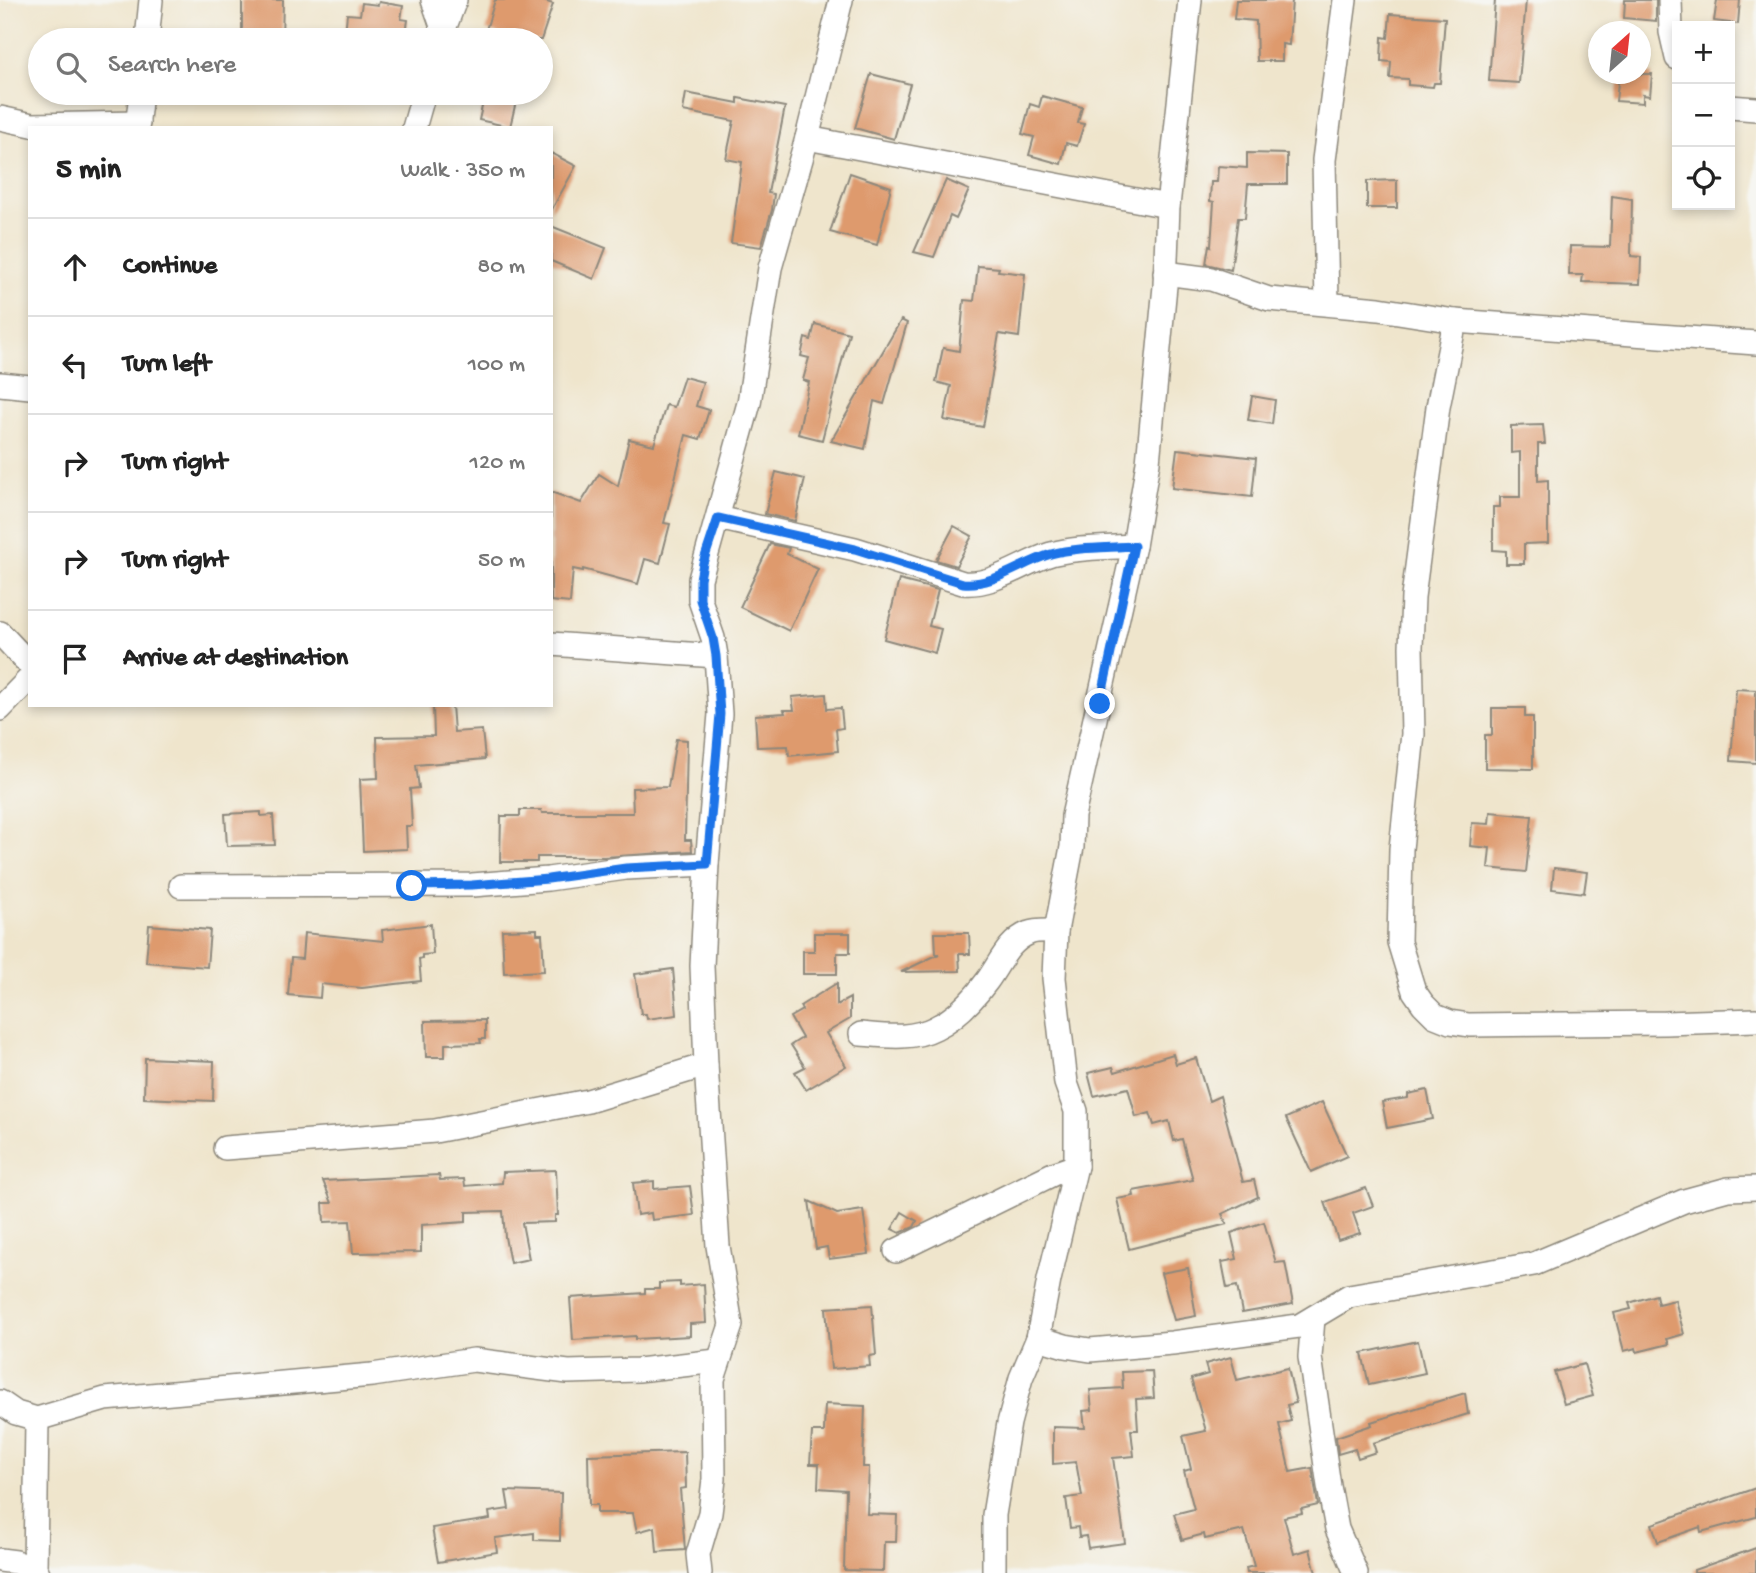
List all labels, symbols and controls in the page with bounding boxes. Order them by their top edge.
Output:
north arrow [1588,21,1651,84]
map controls [1672,21,1735,210]
button: + [1672,21,1735,84]
search box [28,28,553,105]
icon: search [52,48,90,86]
text: Search here [108,51,236,82]
button: − [1672,84,1735,147]
button: locate [1672,147,1735,210]
text: 5 min [56,154,121,189]
text: Walk · 350 m [400,158,525,185]
icon: ahead [56,248,94,286]
text: Continue [123,252,217,283]
text: 80 m [478,254,525,281]
icon: left [56,346,94,384]
text: Turn left [123,350,211,381]
text: 100 m [468,352,525,379]
icon: right [56,444,94,482]
text: Turn right [123,448,227,479]
text: 120 m [470,450,525,477]
icon: right [56,542,94,580]
text: Turn right [123,546,227,577]
text: 50 m [478,548,525,575]
icon: arrive [56,640,94,678]
text: Arrive at destination [123,644,348,675]
route end [1084,688,1115,719]
route start [396,870,427,901]

